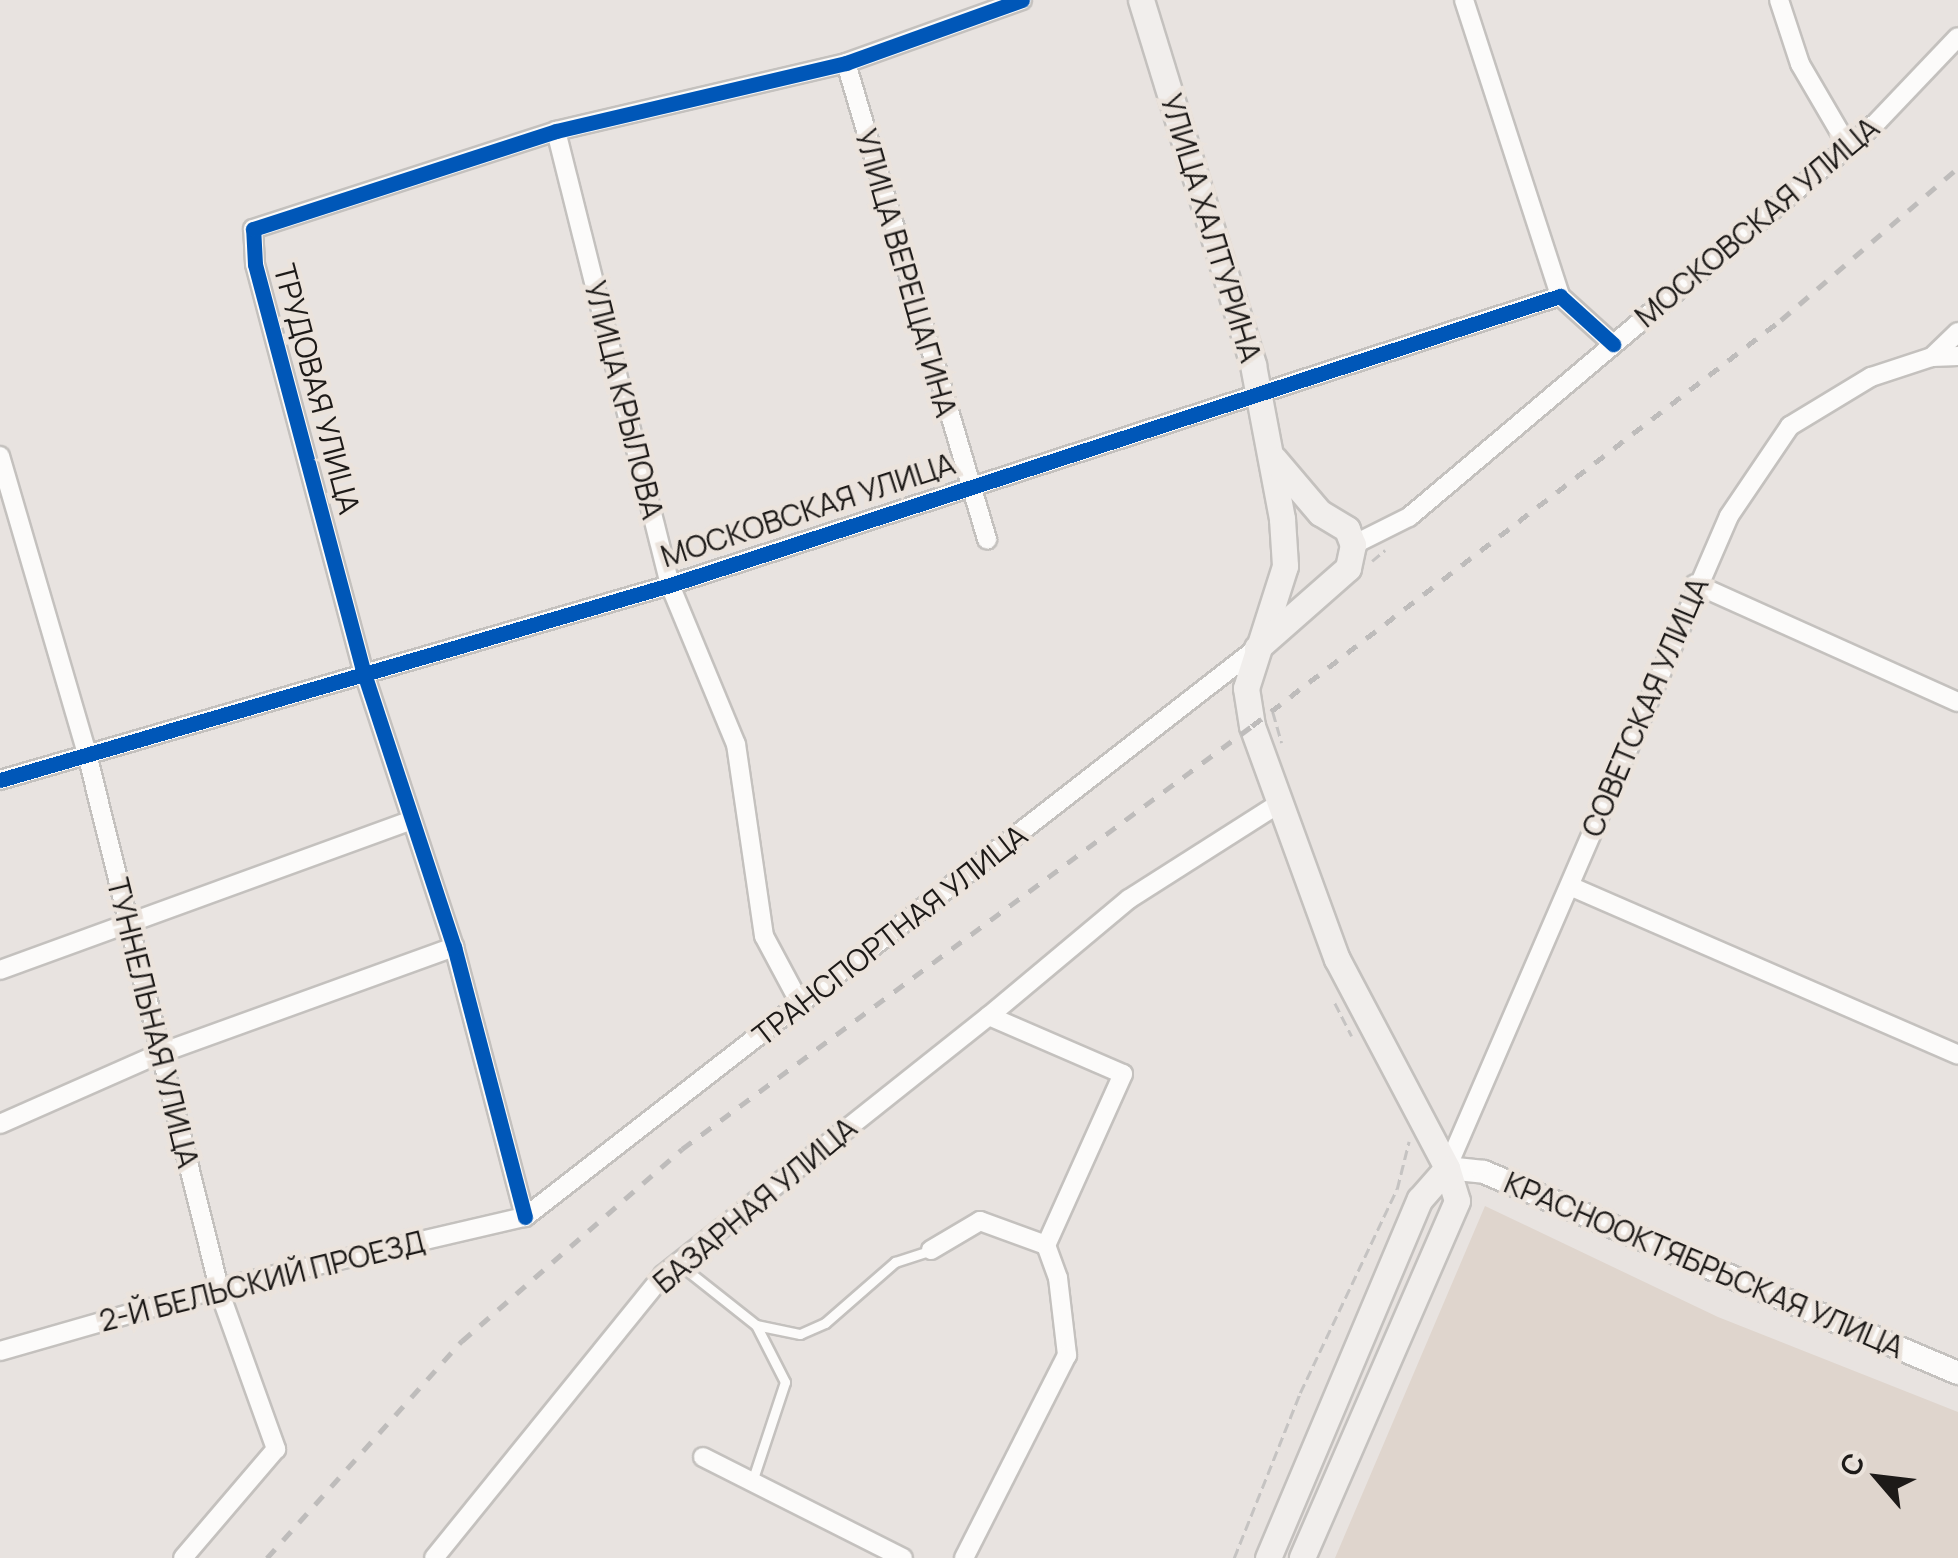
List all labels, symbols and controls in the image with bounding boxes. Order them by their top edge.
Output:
street label: УЛИЦА ХАЛТУРИНА [1153,89,1269,367]
street label: МОСКОВСКАЯ УЛИЦА [1628,110,1886,334]
street label: УЛИЦА ВЕРЕЩАГИНА [848,125,964,421]
street label: ТРУДОВАЯ УЛИЦА [266,260,368,518]
street label: УЛИЦА КРЫЛОВА [577,277,671,523]
street label: МОСКОВСКАЯ УЛИЦА [656,445,960,575]
street label: СОВЕТСКАЯ УЛИЦА [1574,572,1716,842]
street label: ТРАНСПОРТНАЯ УЛИЦА [746,817,1034,1053]
street label: ТУННЕЛЬНАЯ УЛИЦА [100,874,206,1172]
street label: БАЗАРНАЯ УЛИЦА [646,1110,864,1300]
street label: КРАСНООКТЯБРЬСКАЯ УЛИЦА [1499,1164,1909,1366]
street label: 2-Й БЕЛЬСКИЙ ПРОЕЗД [96,1223,428,1339]
north arrow [1828,1428,1928,1528]
text: С [1830,1446,1873,1482]

